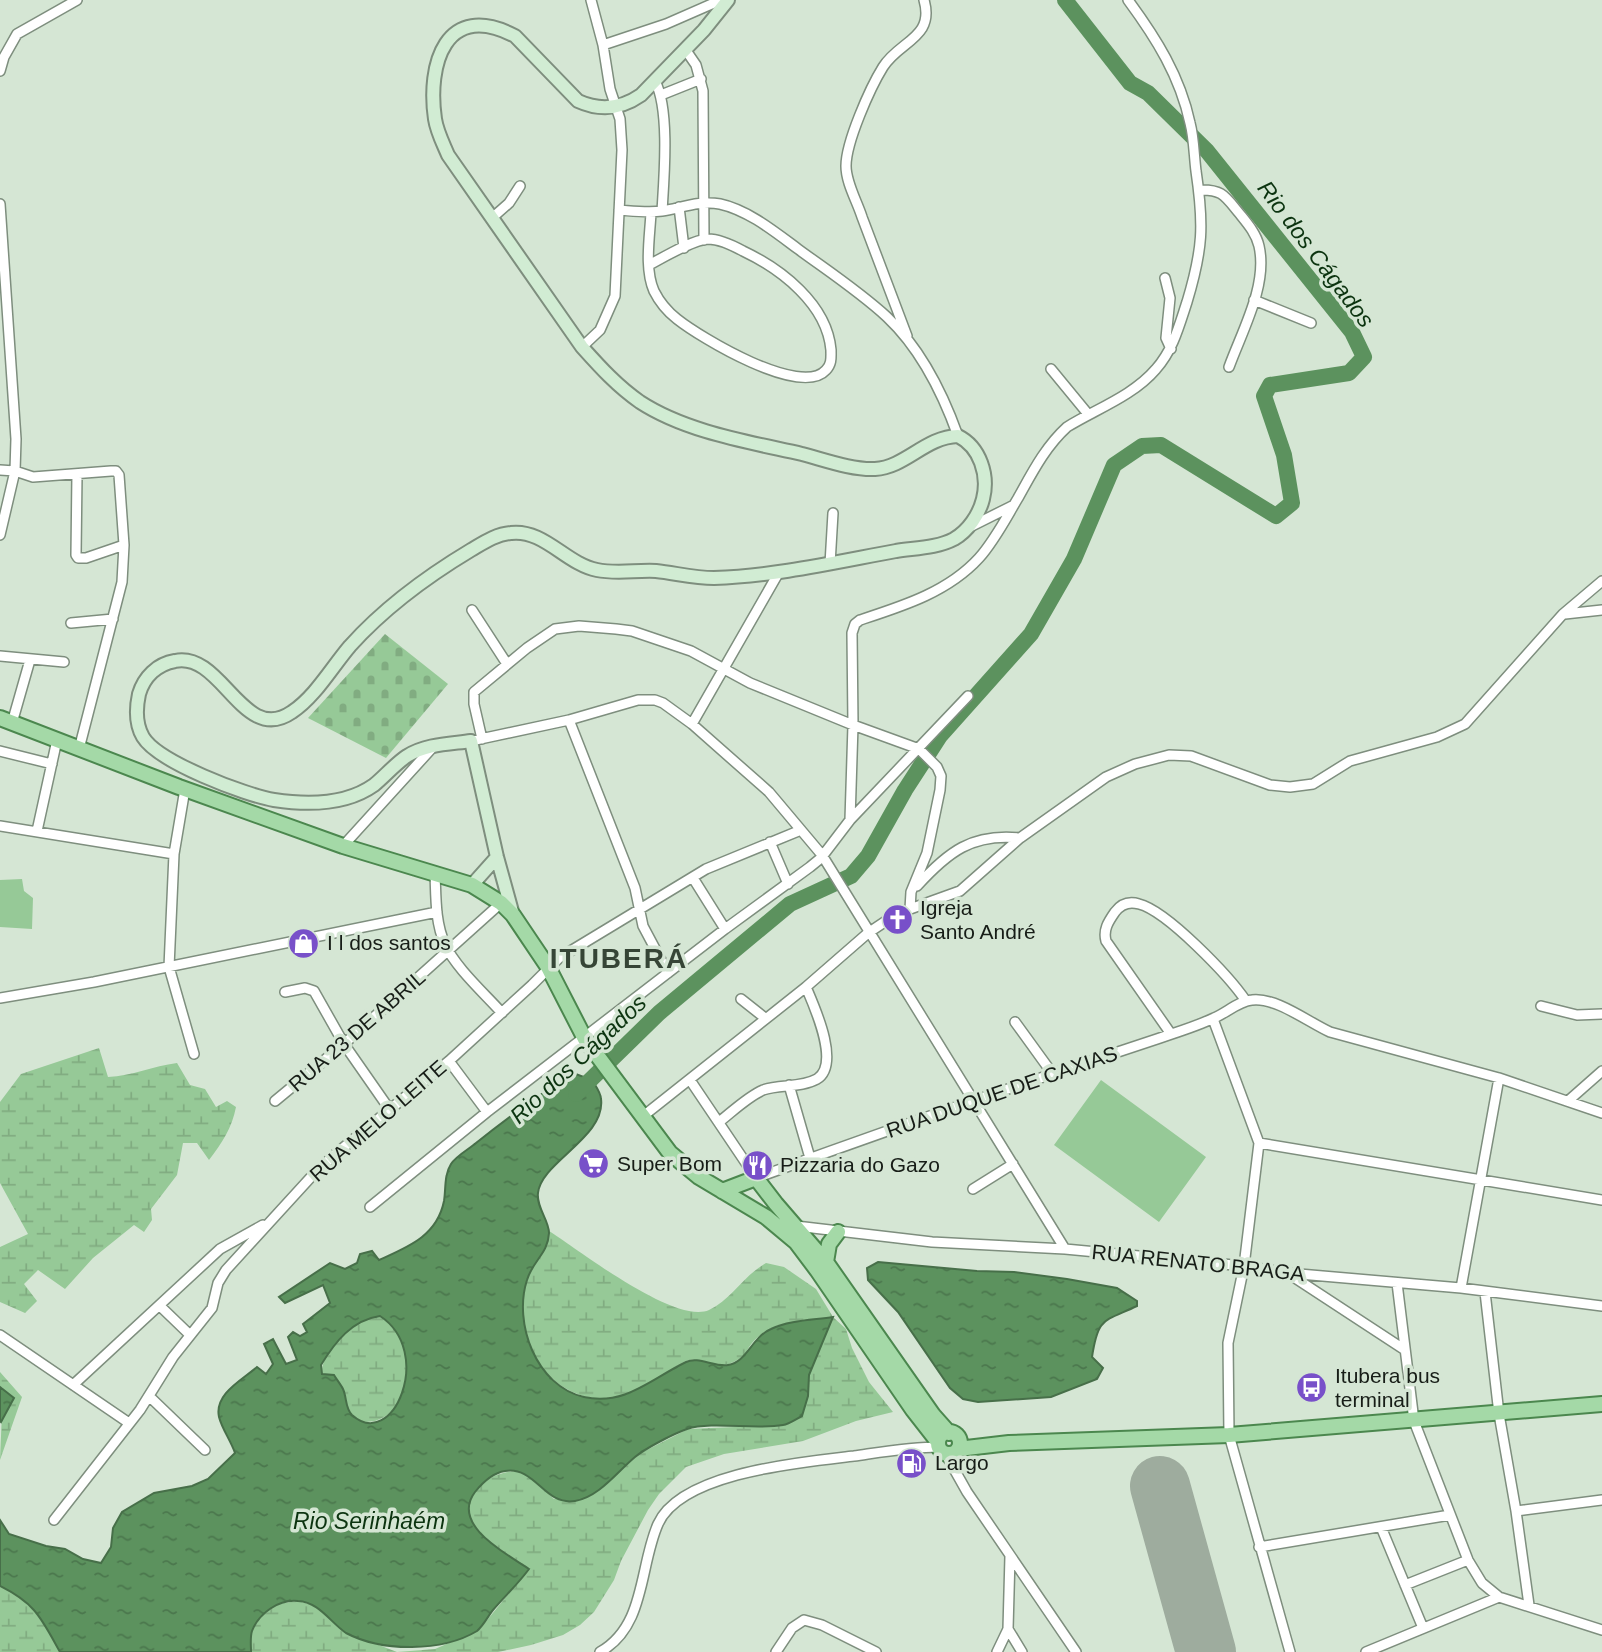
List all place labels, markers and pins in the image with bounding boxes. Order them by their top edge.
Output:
place label: Igreja Santo André [920,896,1036,943]
church icon: Igreja Santo André [880,903,914,937]
shop icon: I l dos santos [287,926,321,960]
place label: I l dos santos [327,931,451,954]
supermarket icon: Super Bom [577,1147,611,1181]
restaurant icon: Pizzaria do Gazo [740,1148,774,1182]
place label: Super Bom [617,1152,722,1175]
place label: Pizzaria do Gazo [780,1153,940,1176]
place label: Itubera bus terminal [1335,1364,1440,1411]
bus stop icon: Itubera bus terminal [1295,1371,1329,1405]
fuel station icon: Largo [895,1446,929,1480]
place label: Largo [935,1451,989,1474]

